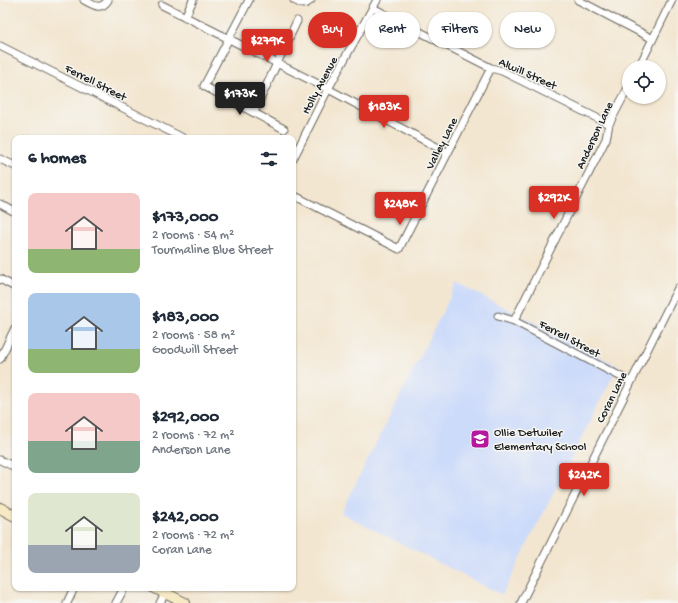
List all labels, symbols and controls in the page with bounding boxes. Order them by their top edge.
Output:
chip: Buy [308,12,357,48]
chip: Rent [365,12,420,48]
chip: Filters [428,12,492,48]
chip: New [500,12,555,48]
pin: $279K [239,29,295,63]
text: $279K [251,34,283,49]
street label: Holly Avenue [300,54,342,117]
street label: Alwill Street [496,56,559,94]
map controls [622,60,666,104]
button: locate [622,60,666,104]
street label: Ferrell Street [61,62,129,106]
pin: $173K [212,82,268,116]
text: $173K [224,87,256,102]
pin: $183K [356,95,412,129]
street label: Anderson Lane [574,99,618,172]
text: $183K [368,100,400,115]
street label: Valley Lane [423,115,462,173]
icon: filters [258,148,280,170]
text: 6 homes [28,149,86,169]
pin: $292K [526,186,582,220]
text: $292K [538,191,570,206]
pin: $248K [372,192,428,226]
text: $248K [384,197,416,212]
text: $173,000 [152,208,218,228]
icon: home [60,209,108,257]
text: 2 rooms · 54 m² [152,228,234,243]
text: Tourmaline Blue Street [152,243,273,258]
text: $183,000 [152,308,219,328]
icon: home [60,309,108,357]
street label: Ferrell Street [535,317,603,362]
text: 2 rooms · 58 m² [152,328,235,343]
text: Goodwill Street [152,343,238,358]
street label: Coran Lane [594,369,632,426]
text: $292,000 [152,408,219,428]
icon: home [60,409,108,457]
place label: Ollie Detwiler Elementary School [494,427,587,455]
text: 2 rooms · 72 m² [152,428,234,443]
school or university icon: Ollie Detwiler Elementary School [469,428,491,450]
text: Anderson Lane [152,443,230,458]
pin: $242K [556,463,612,497]
text: $242K [568,468,600,483]
text: $242,000 [152,508,219,528]
icon: home [60,509,108,557]
text: 2 rooms · 72 m² [152,528,234,543]
text: Coran Lane [152,543,212,558]

